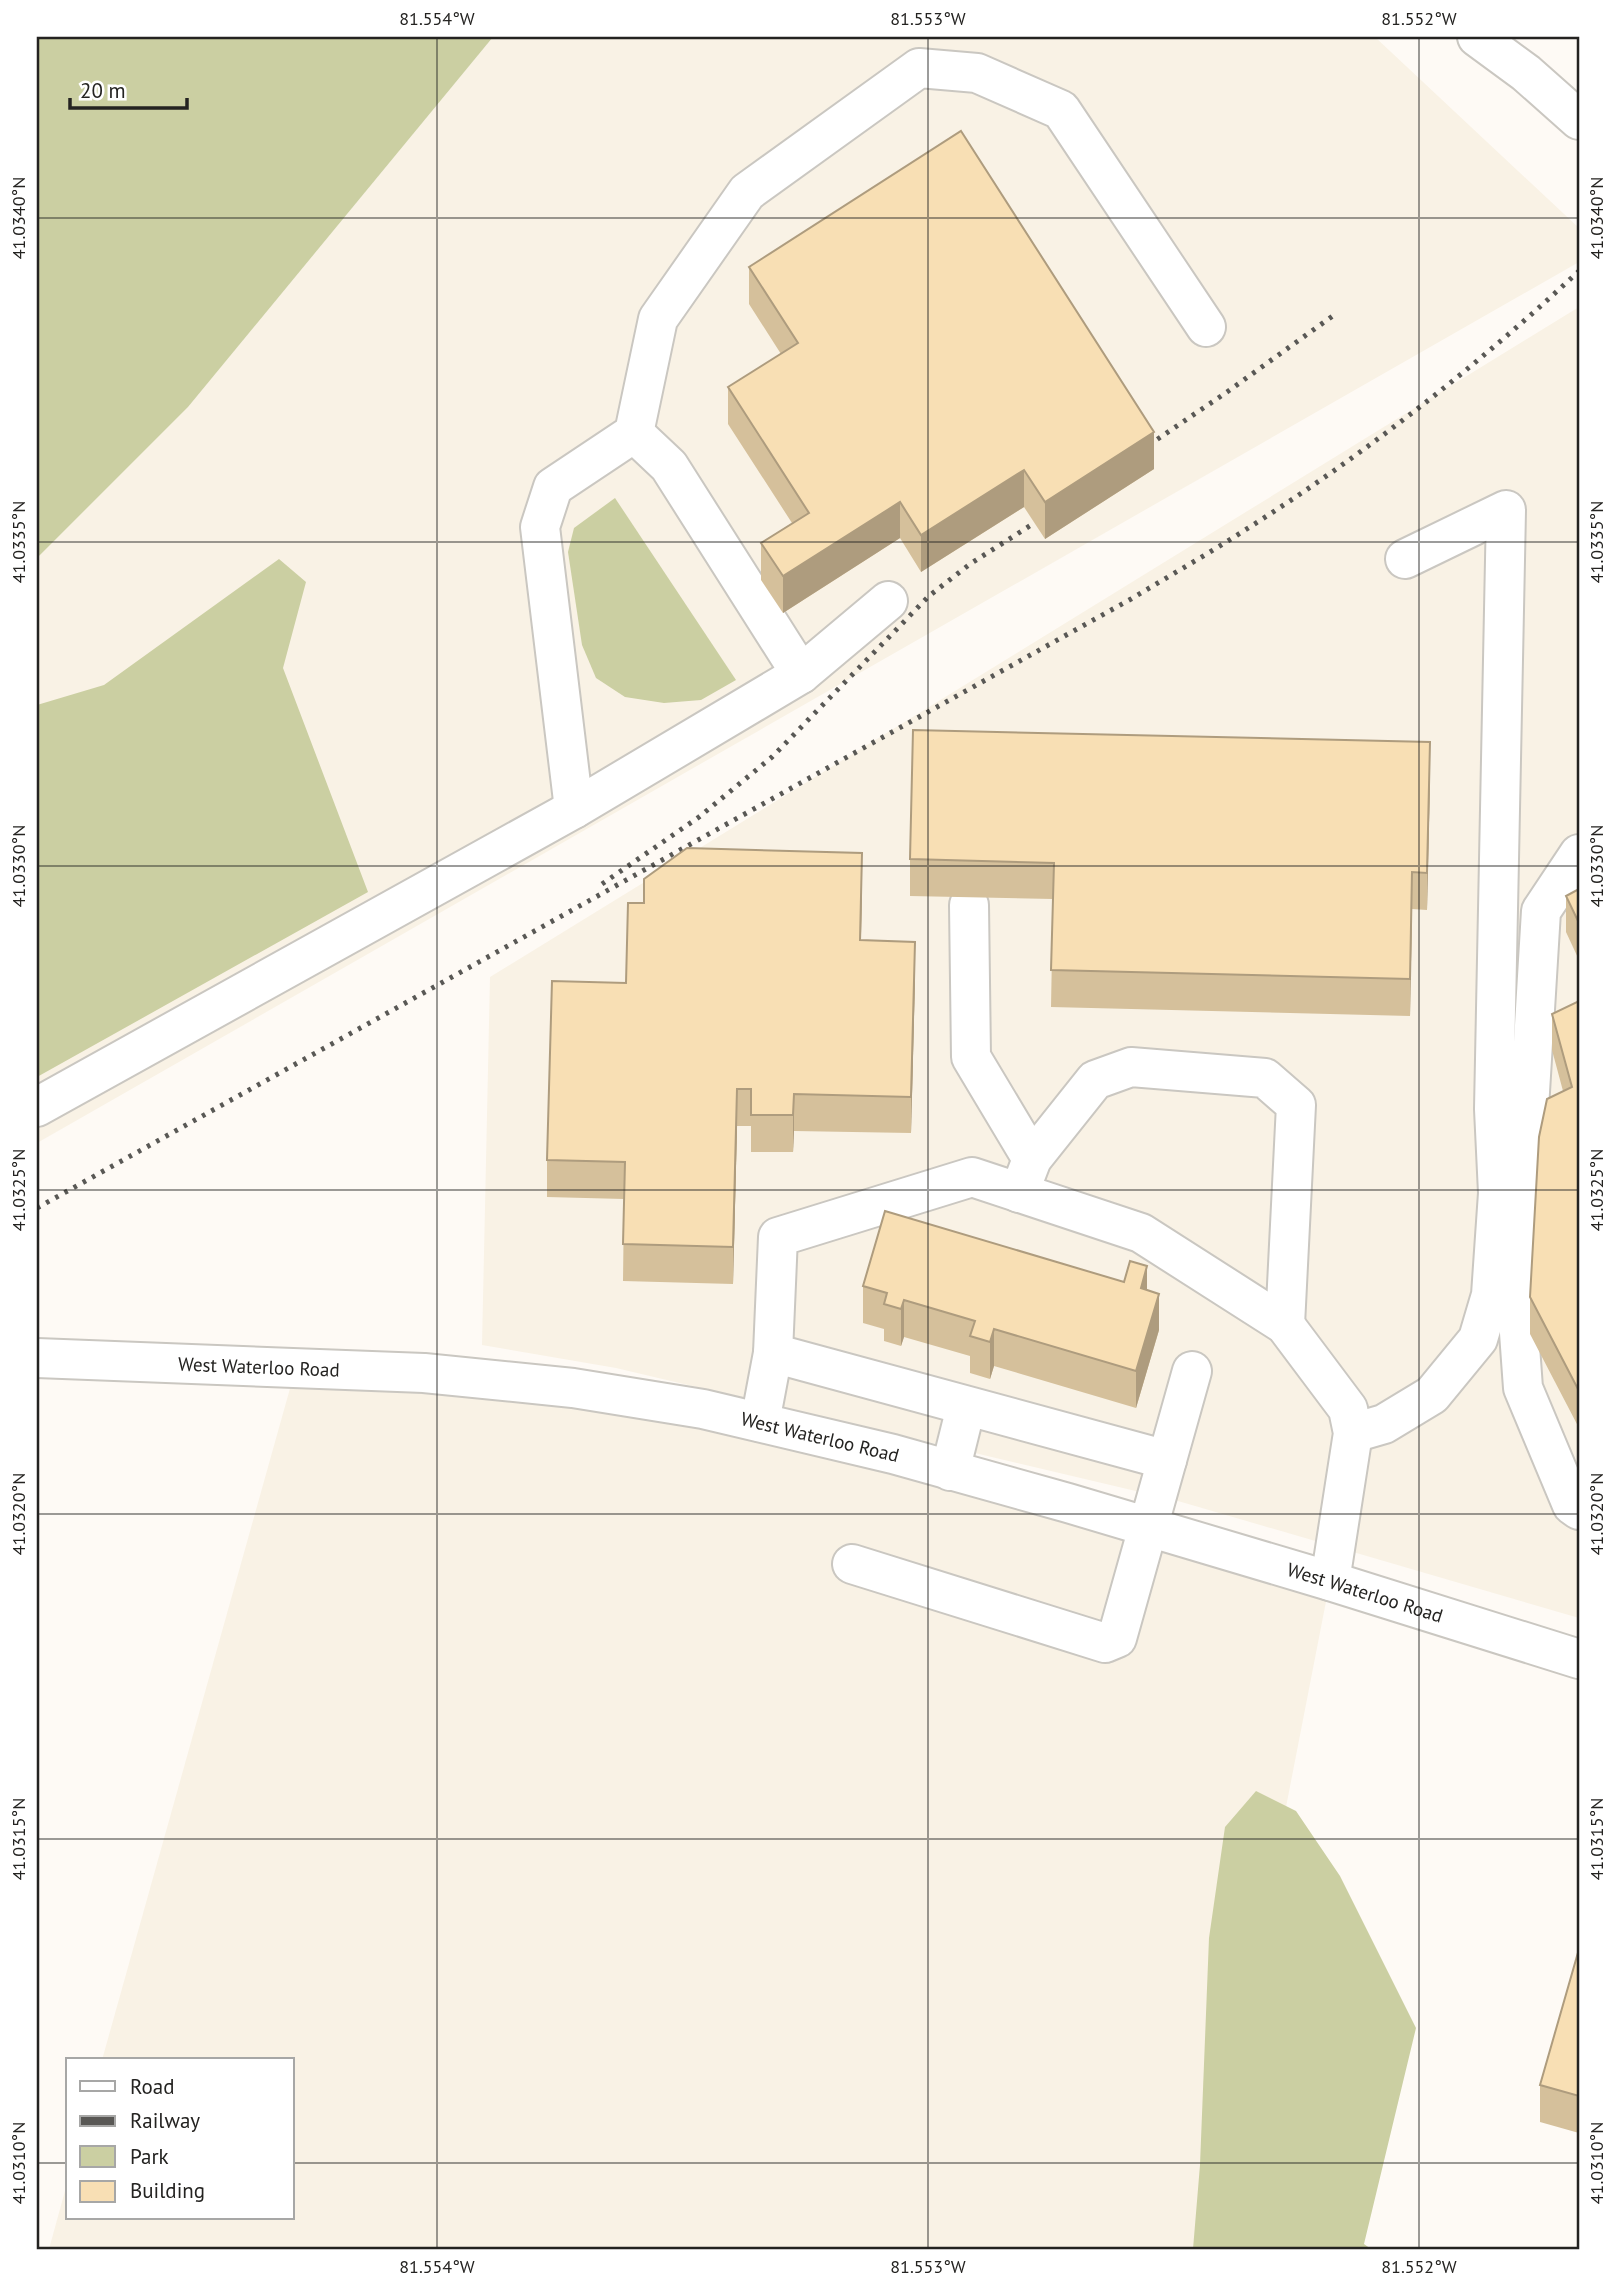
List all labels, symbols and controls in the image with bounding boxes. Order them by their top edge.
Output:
text: 81.554°W [399,7,475,30]
text: 81.553°W [890,7,966,30]
text: 81.552°W [1381,7,1457,30]
scale bar [70,66,187,110]
text: 20 m [80,77,126,104]
text: 41.0340°N [7,177,30,259]
text: 41.0340°N [1585,177,1608,259]
text: 41.0335°N [7,501,30,583]
text: 41.0335°N [1585,501,1608,583]
text: 41.0330°N [7,825,30,907]
text: 41.0330°N [1585,825,1608,907]
text: 41.0325°N [7,1149,30,1231]
text: 41.0325°N [1585,1149,1608,1231]
street label: West Waterloo Road [178,1351,340,1382]
street label: West Waterloo Road [739,1406,902,1467]
text: 41.0320°N [7,1473,30,1555]
text: 41.0320°N [1585,1473,1608,1555]
street label: West Waterloo Road [1284,1557,1446,1628]
text: 41.0315°N [7,1798,30,1880]
text: 41.0315°N [1585,1798,1608,1880]
legend [66,2058,294,2220]
text: Road [130,2073,174,2100]
text: Railway [130,2107,200,2134]
text: 41.0310°N [7,2122,30,2204]
text: 41.0310°N [1585,2122,1608,2204]
text: Park [130,2143,169,2170]
text: Building [130,2177,205,2204]
text: 81.554°W [399,2255,475,2278]
text: 81.553°W [890,2255,966,2278]
text: 81.552°W [1381,2255,1457,2278]

